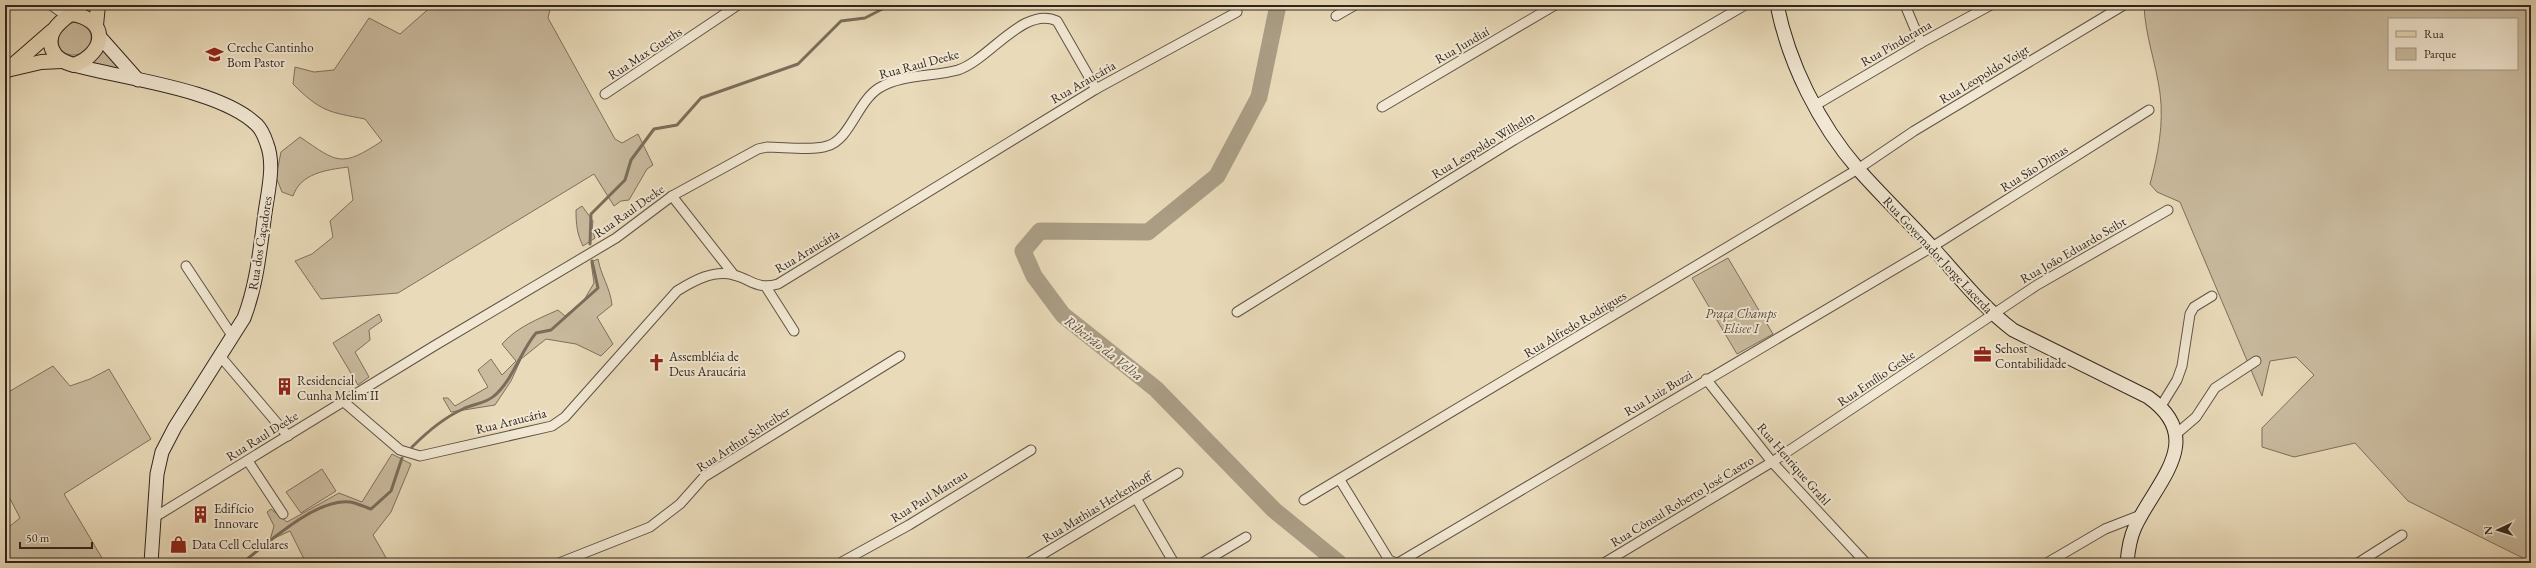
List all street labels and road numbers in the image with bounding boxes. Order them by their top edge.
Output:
street label: Rua Pindorama [1858,15,1935,70]
street label: Rua Jundiaí [1432,22,1493,67]
street label: Rua Max Gueths [605,23,685,83]
street label: Rua Leopoldo Voigt [1936,41,2032,107]
street label: Rua Raul Deeke [877,45,961,83]
street label: Rua Araucária [1047,56,1119,107]
street label: Rua Leopoldo Wilhelm [1428,107,1538,183]
street label: Rua São Dimas [1997,140,2071,196]
street label: Rua Raul Deeke [591,181,667,241]
street label: Rua Governador Jorge Lacerda [1879,193,1997,318]
street label: Rua dos Caçadores [244,195,276,291]
street label: Rua João Eduardo Seibt [2017,213,2129,287]
street label: Rua Araucária [772,225,843,277]
street label: Rua Alfredo Rodrigues [1521,287,1629,361]
street label: Rua Emílio Geske [1834,346,1918,410]
street label: Rua Luiz Buzzi [1621,366,1695,420]
street label: Rua Arthur Schreiber [693,402,794,476]
street label: Rua Araucária [474,404,549,438]
street label: Rua Raul Deeke [223,407,301,465]
street label: Rua Henrique Grahl [1753,419,1835,509]
street label: Rua Cônsul Roberto José Castro [1607,451,1757,551]
street label: Rua Paul Mantau [887,465,971,526]
street label: Rua Mathias Herkenhoff [1039,467,1156,546]

